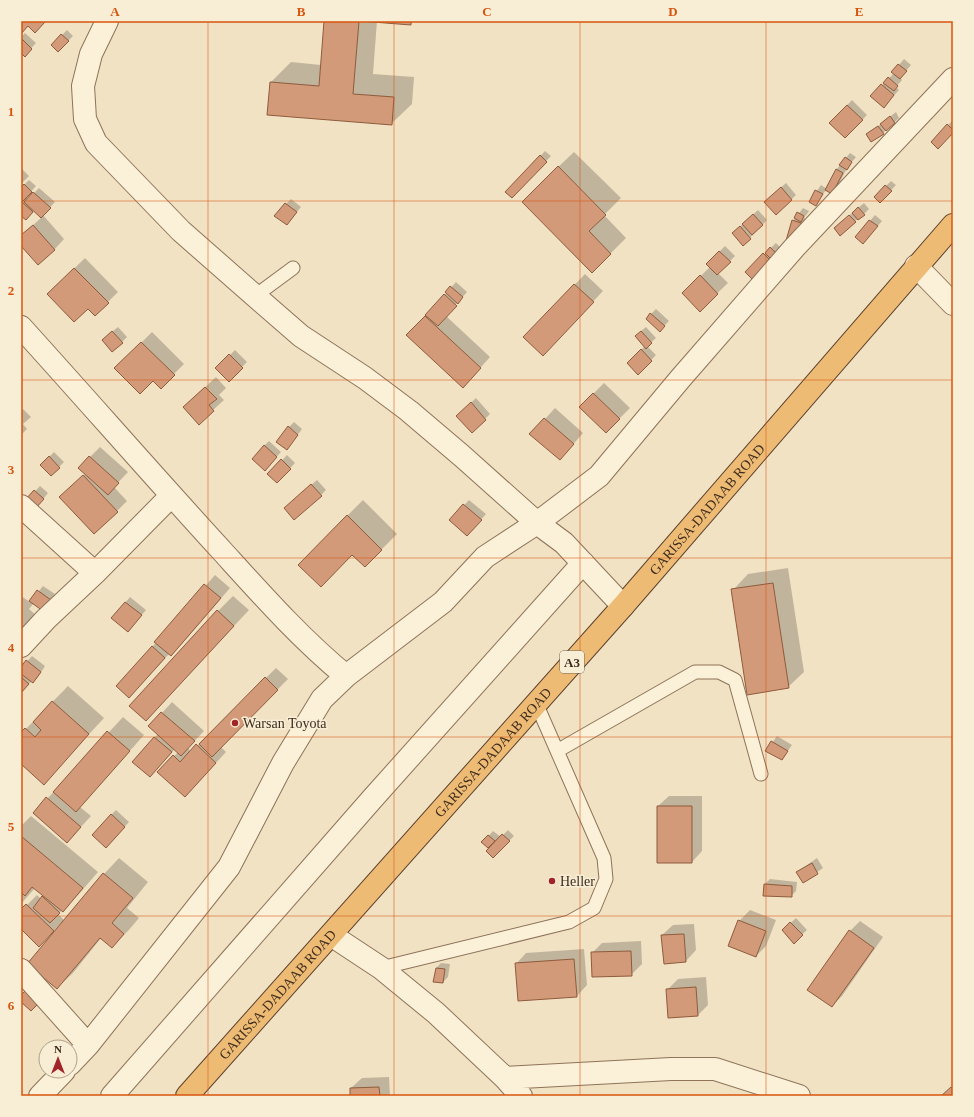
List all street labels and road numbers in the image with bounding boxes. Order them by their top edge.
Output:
street label: GARISSA-DADAAB ROAD [646,441,767,578]
road number: A3 [560,651,584,673]
street label: GARISSA-DADAAB ROAD [431,685,554,820]
street label: GARISSA-DADAAB ROAD [216,927,339,1062]

